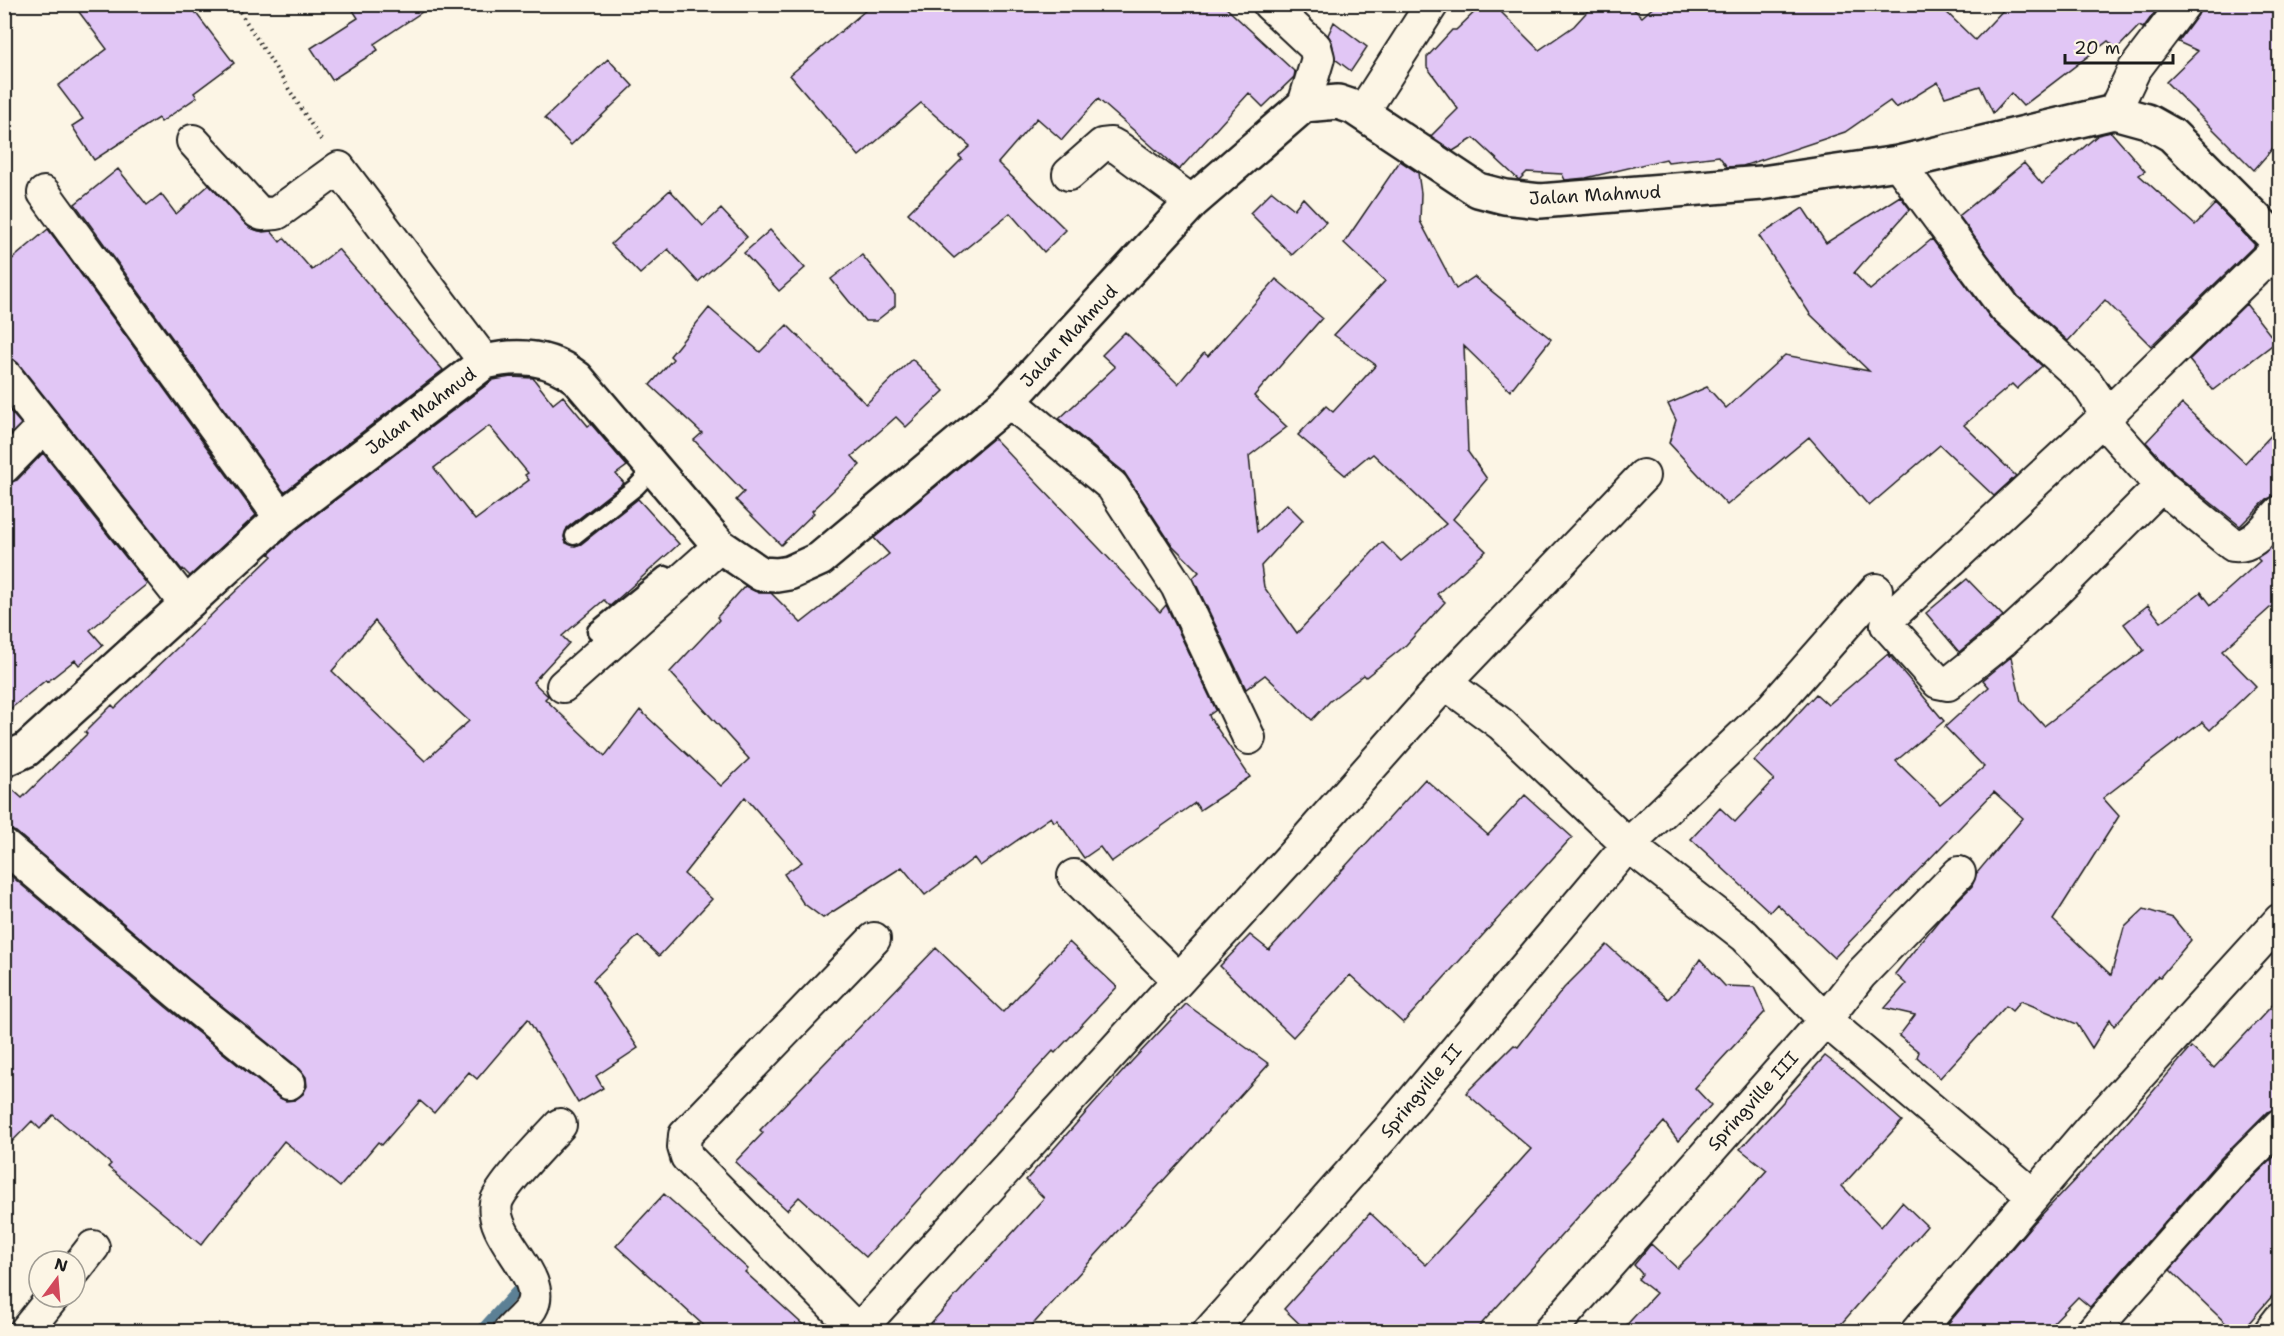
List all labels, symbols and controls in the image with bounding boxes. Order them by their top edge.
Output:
scale bar [2065,27,2173,65]
text: 20 m [2074,36,2120,60]
street label: Jalan Mahmud [1528,180,1662,210]
street label: Jalan Mahmud [1015,280,1123,392]
street label: Jalan Mahmud [361,362,481,460]
street label: Springville II [1375,1039,1467,1143]
street label: Springville III [1702,1046,1804,1156]
north arrow [27,1249,87,1309]
text: N [52,1253,70,1277]

